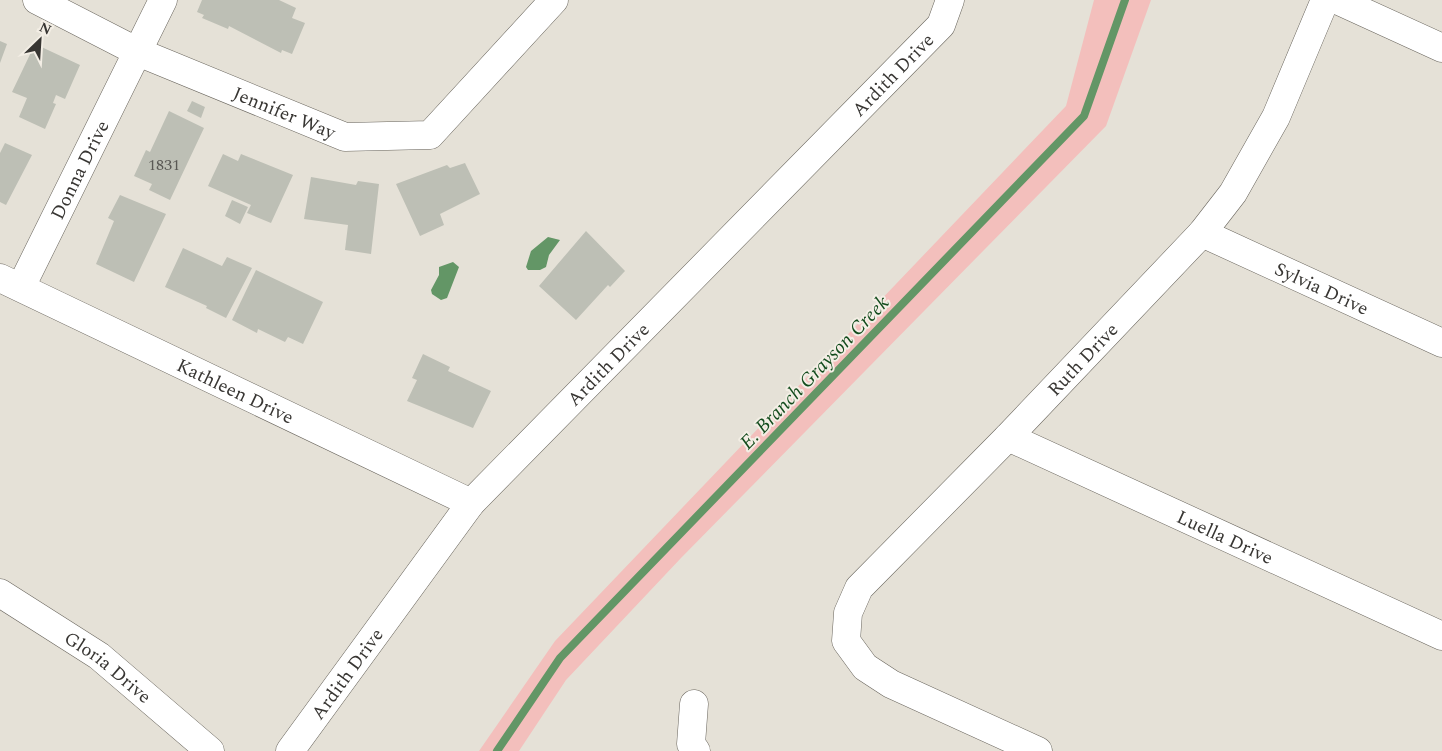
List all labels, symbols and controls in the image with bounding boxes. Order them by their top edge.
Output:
north arrow [15,15,65,65]
text: N [36,17,55,41]
street label: Ardith Drive [845,27,941,124]
street label: Jennifer Way [228,79,341,148]
street label: Donna Drive [44,116,117,225]
house number: 1831 [148,153,180,177]
street label: Sylvia Drive [1269,255,1373,324]
water label: E. Branch Grayson Creek [733,288,897,457]
street label: Ardith Drive [561,317,657,414]
street label: Ruth Drive [1041,317,1126,403]
street label: Kathleen Drive [171,351,298,432]
street label: Luella Drive [1171,503,1278,573]
street label: Ardith Drive [304,622,391,726]
street label: Gloria Drive [58,624,158,711]

